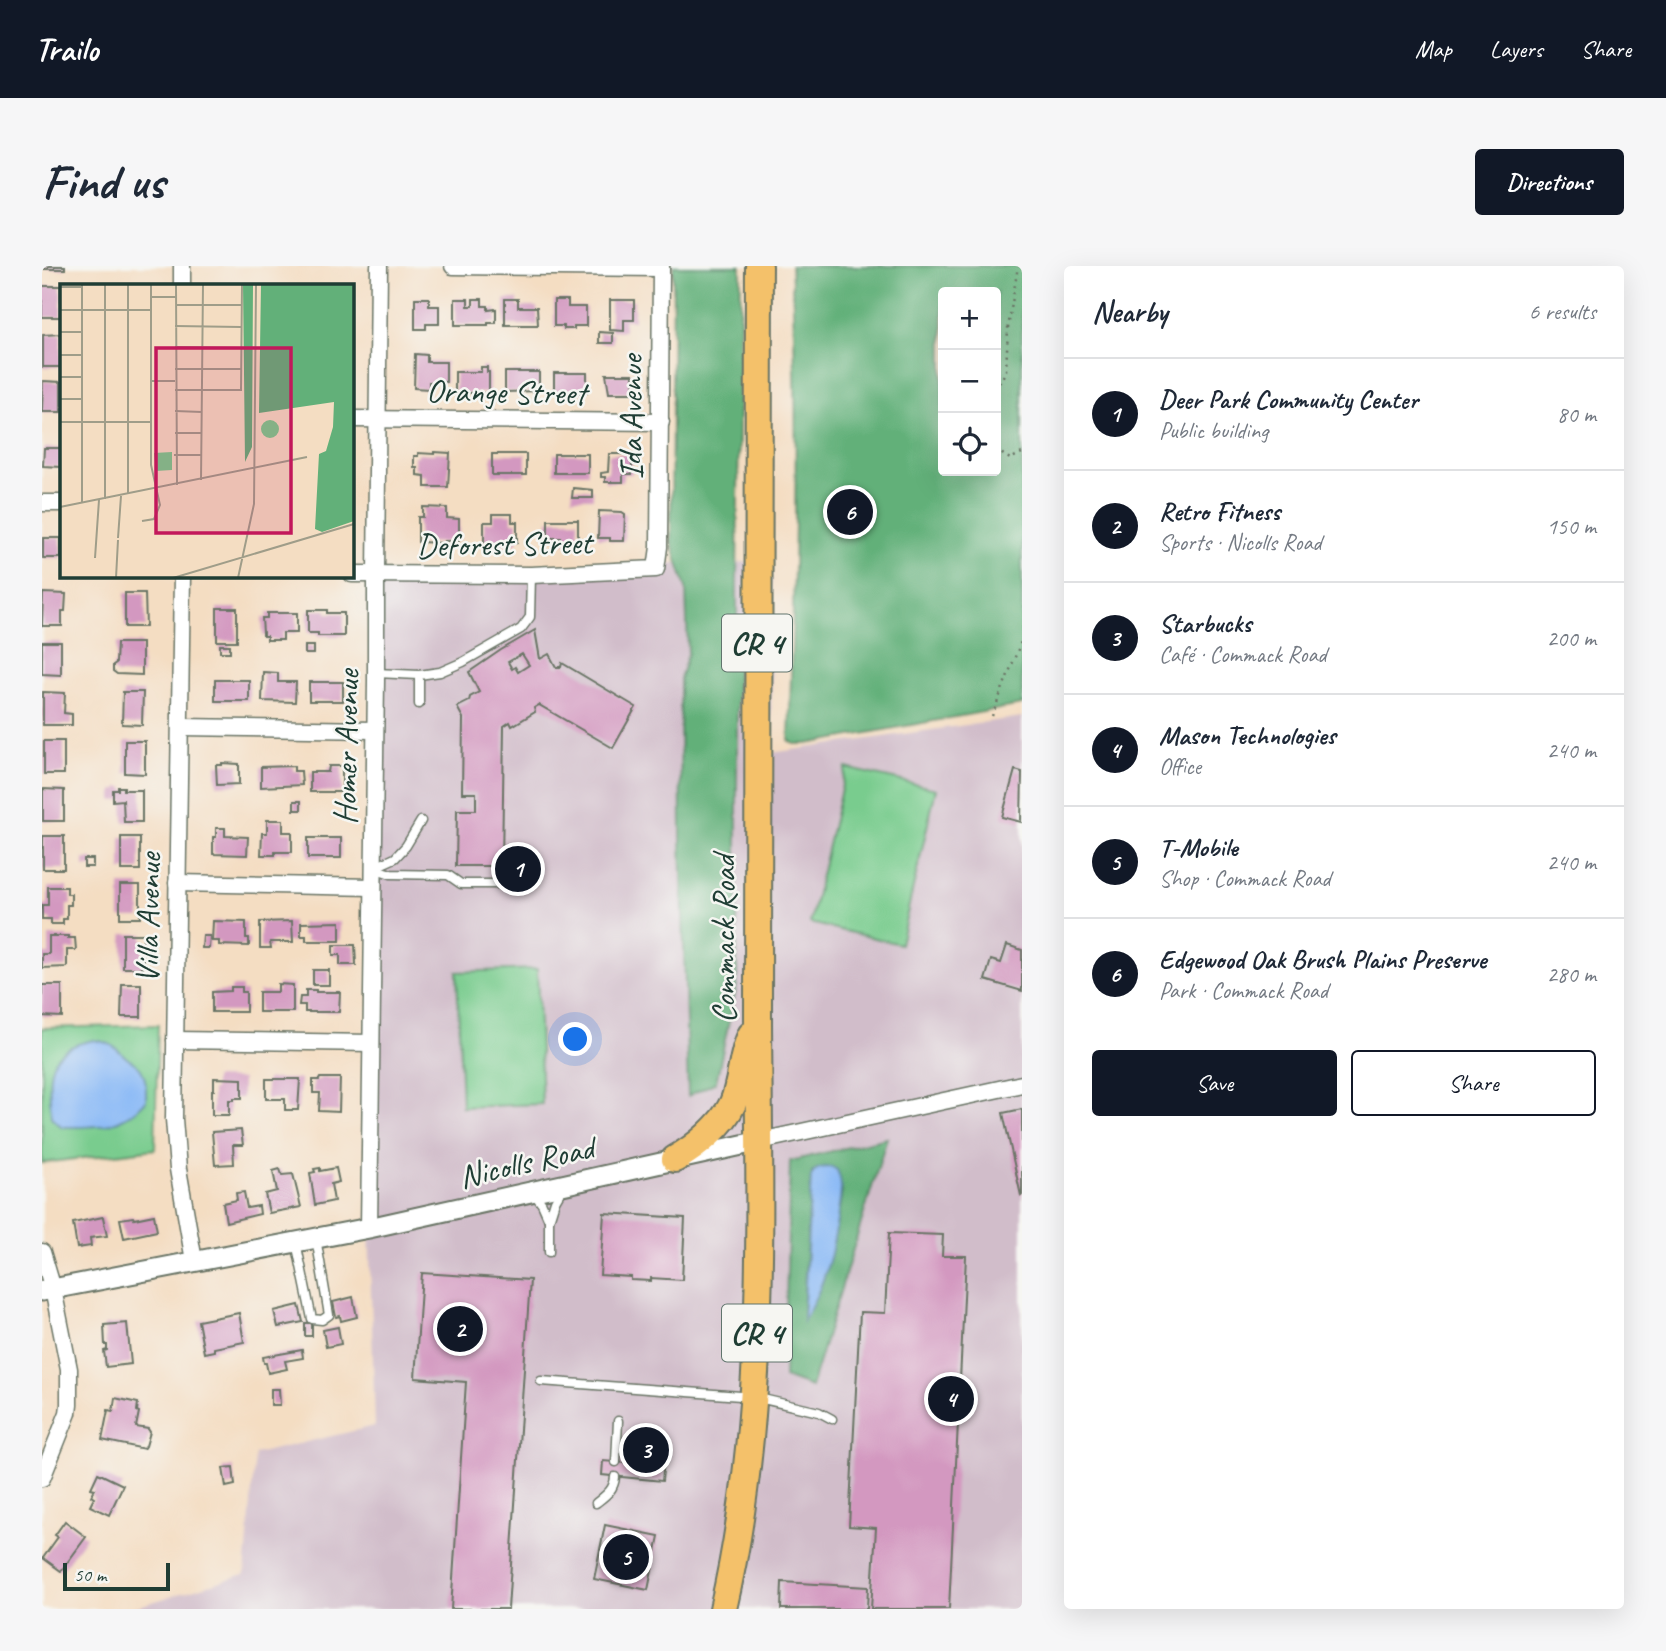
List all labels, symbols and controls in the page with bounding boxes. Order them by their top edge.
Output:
text: Trailo [35,28,98,70]
text: Map [1415,34,1452,64]
text: Layers [1490,34,1543,64]
text: Share [1581,34,1631,64]
button: Directions [1475,149,1624,215]
text: Find us [42,151,164,213]
inset map [60,284,354,578]
map controls [938,287,1001,476]
button: + [938,287,1001,350]
text: Nearby [1092,293,1168,331]
text: 6 results [1529,297,1596,326]
button: − [938,350,1001,413]
street label: Ida Avenue [610,353,652,479]
street label: Orange Street [426,370,590,414]
text: Deer Park Community Center [1159,383,1418,416]
text: 1 [1110,400,1120,429]
text: 80 m [1557,400,1596,429]
button: locate [938,413,1001,476]
text: Public building [1159,416,1268,445]
pin: 6 [827,486,873,538]
text: Retro Fitness [1159,495,1280,528]
text: 2 [1110,512,1120,541]
text: 150 m [1547,512,1596,541]
street label: Deforest Street [416,521,595,567]
text: Sports · Nicolls Road [1159,528,1322,557]
text: Starbucks [1159,607,1251,640]
road number: CR 4 [722,614,792,671]
text: 3 [1110,624,1120,653]
text: 200 m [1547,624,1596,653]
text: Café · Commack Road [1159,640,1327,669]
street label: Homer Avenue [324,667,368,825]
text: Mason Technologies [1159,719,1336,752]
text: 4 [1110,736,1120,765]
text: 240 m [1547,736,1596,765]
text: Office [1159,752,1201,781]
text: T-Mobile [1159,831,1238,864]
pin: 1 [495,843,541,895]
text: 5 [1110,848,1120,877]
text: 240 m [1547,848,1596,877]
street label: Villa Avenue [126,850,170,984]
street label: Commack Road [703,850,745,1023]
text: Shop · Commack Road [1159,864,1331,893]
text: Edgewood Oak Brush Plains Preserve [1159,943,1486,976]
text: 6 [1110,960,1120,989]
text: 280 m [1547,960,1596,989]
text: Park · Commack Road [1159,976,1328,1005]
your location [558,1022,592,1056]
button: Save [1092,1050,1337,1116]
button: Share [1351,1050,1596,1116]
street label: Nicolls Road [455,1125,602,1198]
pin: 2 [437,1303,483,1355]
road number: CR 4 [722,1304,792,1362]
pin: 4 [928,1373,974,1425]
pin: 3 [623,1424,669,1476]
pin: 5 [603,1531,649,1583]
scale bar [63,1560,170,1592]
text: 50 m [74,1563,106,1587]

